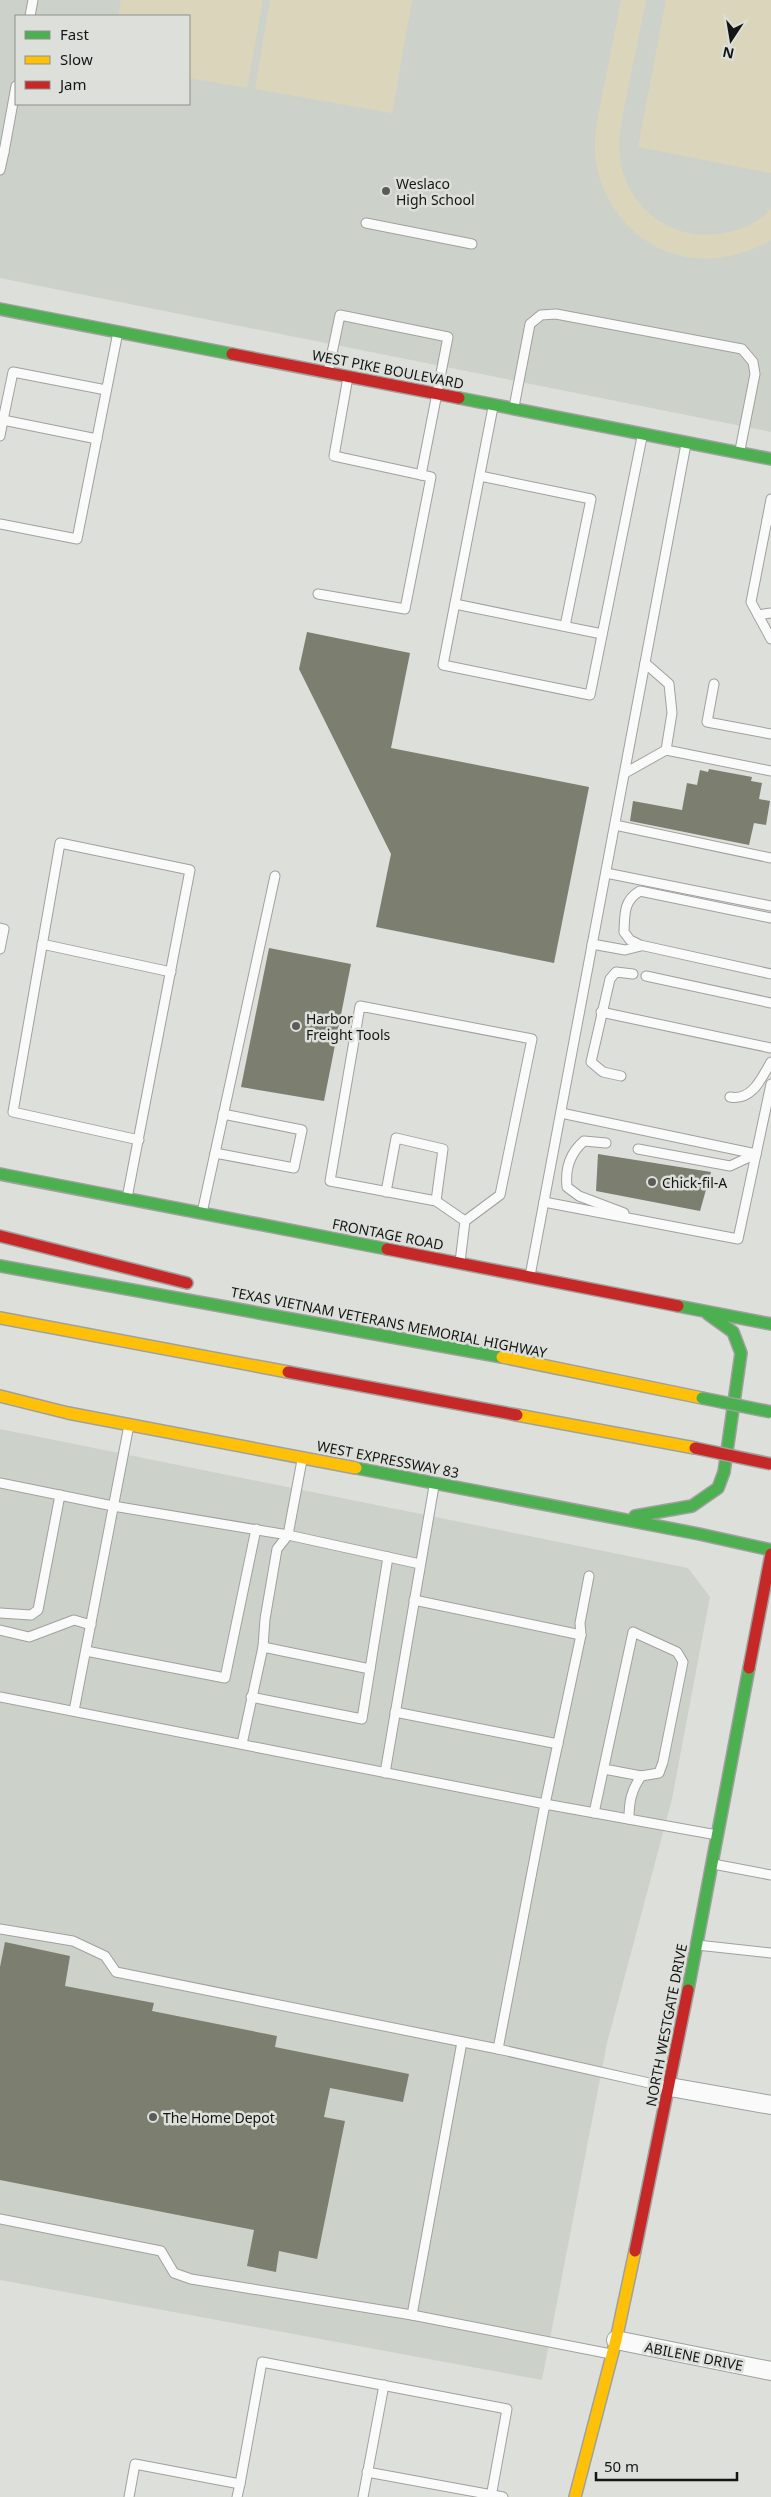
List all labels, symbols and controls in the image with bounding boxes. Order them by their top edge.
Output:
legend [15,15,190,105]
north arrow [706,15,756,65]
text: Fast [60,24,89,44]
text: N [721,43,736,64]
text: Slow [60,49,93,69]
text: Jam [58,74,87,94]
place label: Weslaco High School [396,174,475,209]
marker: Weslaco High School [380,185,392,197]
street label: WEST PIKE BOULEVARD [310,345,466,393]
place label: Harbor Freight Tools [306,1009,391,1044]
marker: Harbor Freight Tools [290,1020,302,1032]
place label: Chick-fil-A [662,1173,727,1192]
marker: Chick-fil-A [646,1176,658,1188]
street label: FRONTAGE ROAD [331,1214,445,1254]
street label: TEXAS VIETNAM VETERANS MEMORIAL HIGHWAY [229,1282,549,1362]
street label: WEST EXPRESSWAY 83 [315,1436,461,1482]
street label: NORTH WESTGATE DRIVE [641,1942,691,2108]
place label: The Home Depot [163,2108,275,2127]
marker: The Home Depot [147,2111,159,2123]
street label: ABILENE DRIVE [643,2337,745,2375]
scale bar [596,2450,737,2482]
text: 50 m [604,2456,639,2476]

